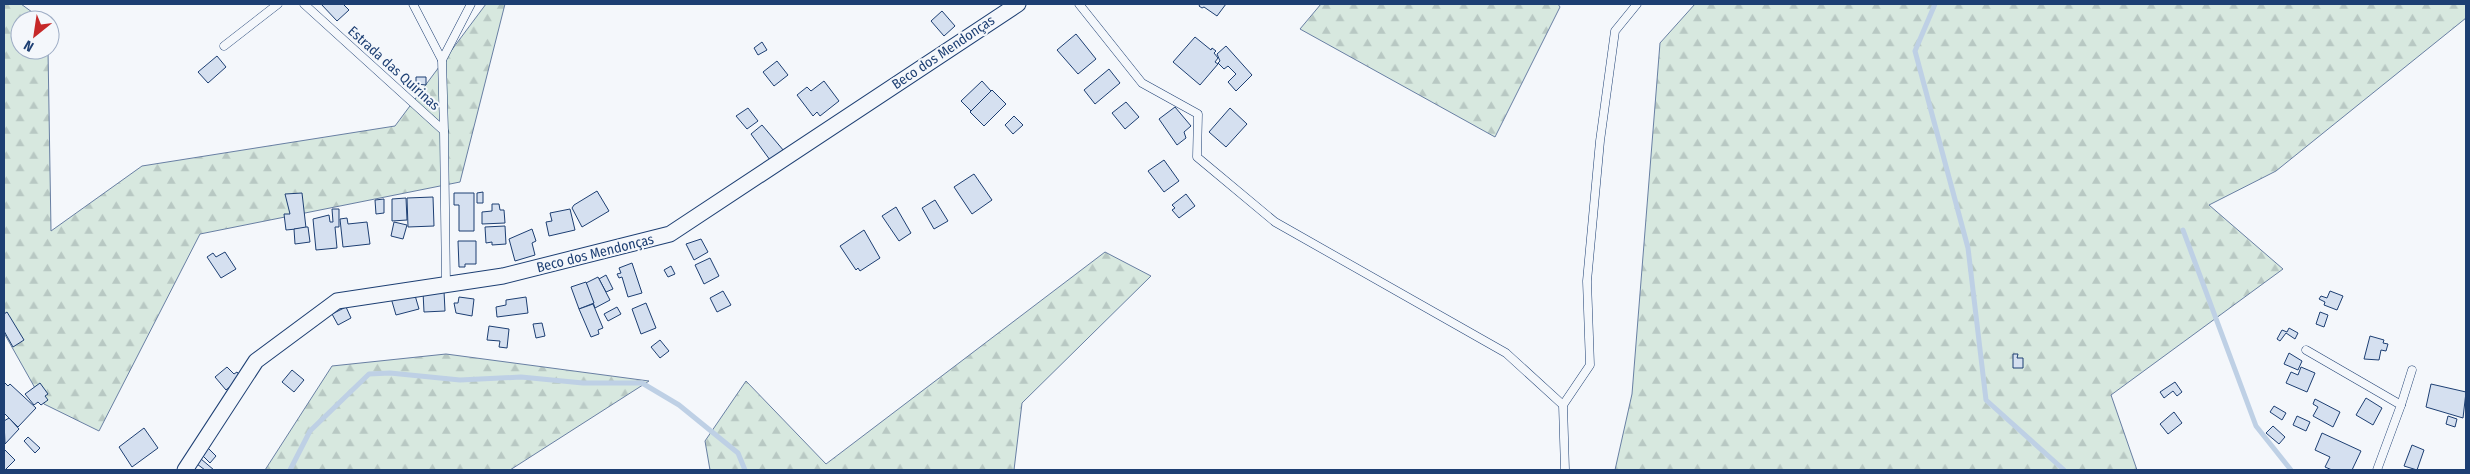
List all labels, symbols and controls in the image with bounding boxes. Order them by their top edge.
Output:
north arrow [10,10,60,60]
street label: Beco dos Mendonças [889,12,998,93]
street label: Estrada das Quirinas [344,23,443,114]
text: N [21,36,37,55]
street label: Beco dos Mendonças [535,231,655,276]

